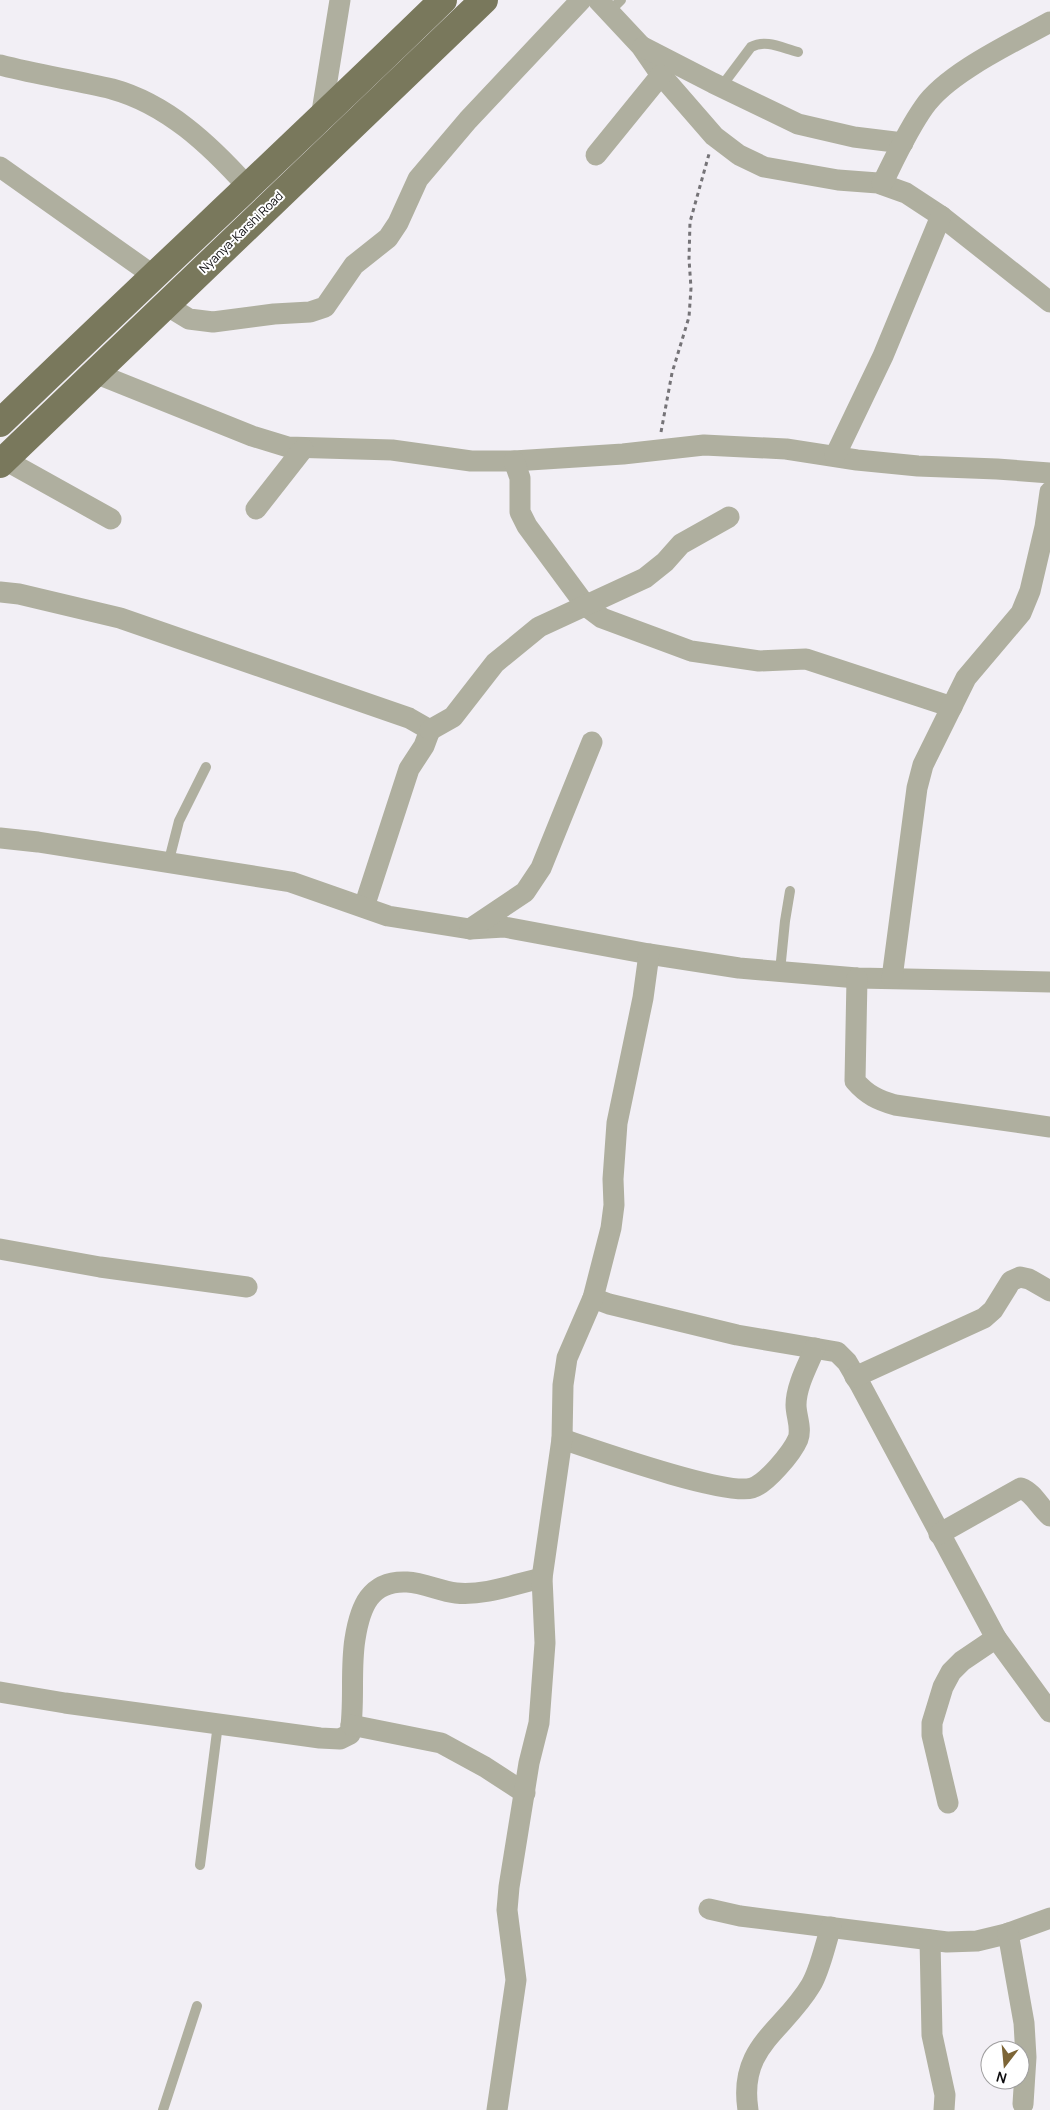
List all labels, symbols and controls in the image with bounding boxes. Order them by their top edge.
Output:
street label: Nyanya-Karshi Road [195,187,287,277]
north arrow [980,2040,1030,2090]
text: N [994,2067,1009,2088]

